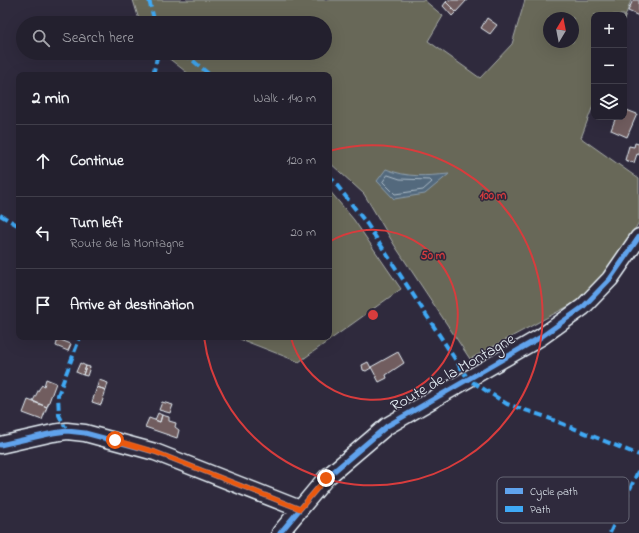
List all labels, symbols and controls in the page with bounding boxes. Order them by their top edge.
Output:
north arrow [543,12,579,48]
map controls [591,12,627,120]
button: + [591,12,627,48]
search box [16,16,332,60]
icon: search [30,27,52,49]
text: Search here [62,27,134,49]
button: − [591,48,627,84]
button: layers [591,84,627,120]
text: 2 min [32,86,69,111]
text: Walk · 140 m [253,89,316,108]
icon: ahead [32,150,54,172]
text: Continue [70,150,124,172]
text: 120 m [286,151,316,170]
text: 100 m [480,187,507,205]
text: Turn left [70,212,123,234]
icon: left [32,222,54,244]
text: 20 m [291,223,316,242]
text: Route de la Montagne [70,234,184,253]
text: 50 m [421,247,446,265]
icon: arrive [32,294,54,316]
text: Arrive at destination [70,294,194,316]
centre of rings [366,308,380,322]
street label: Route de la Montagne [386,327,521,419]
route start [106,431,124,449]
route end [317,469,335,487]
legend [497,477,629,523]
text: Cycle path [530,484,578,501]
text: Path [530,502,551,518]

